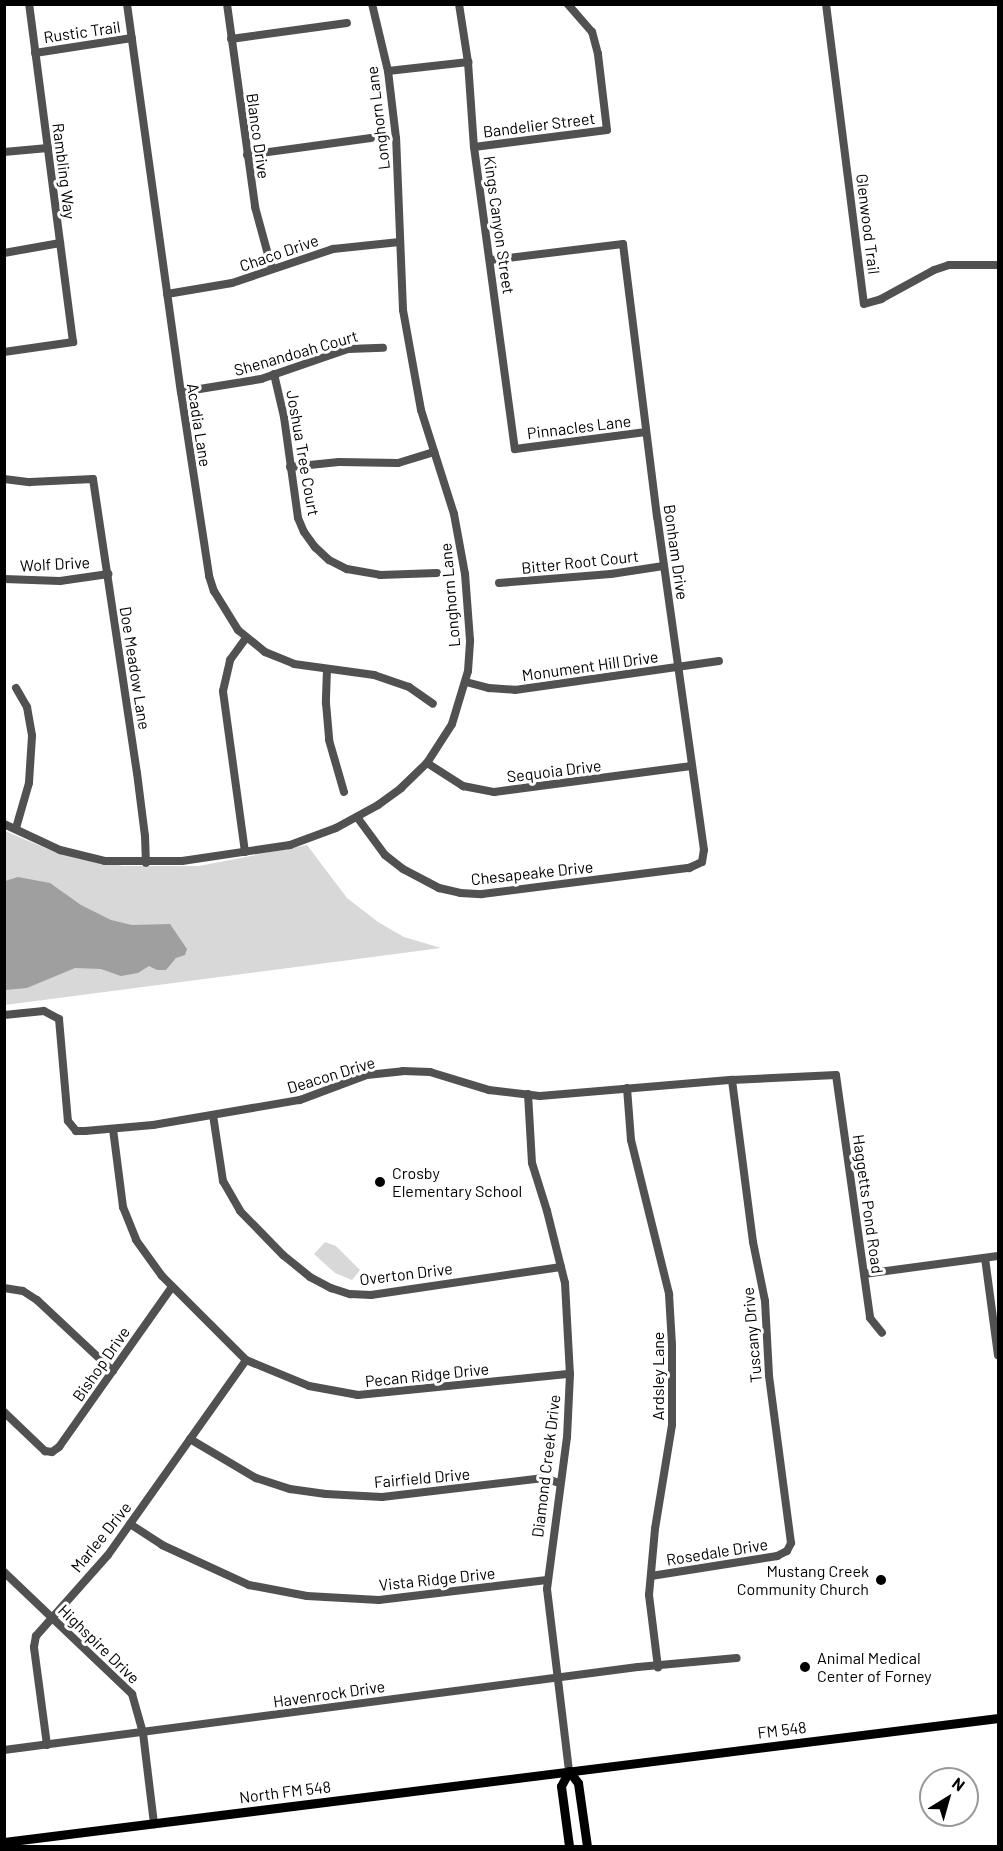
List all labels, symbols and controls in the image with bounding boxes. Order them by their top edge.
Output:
street label: Rustic Trail [42,17,122,47]
street label: Longhorn Lane [362,65,394,171]
street label: Blanco Drive [242,92,274,180]
street label: Bandelier Street [482,109,596,141]
street label: Rambling Way [49,122,79,220]
street label: Kings Canyon Street [480,155,518,295]
street label: Glenwood Trail [852,173,884,275]
street label: Chaco Drive [237,231,321,275]
street label: Shenandoah Court [232,326,360,380]
street label: Acadia Lane [183,382,215,468]
street label: Joshua Tree Court [282,389,324,517]
street label: Pinnacles Lane [526,411,632,443]
street label: Bonham Drive [660,503,692,601]
street label: Longhorn Lane [436,542,464,648]
street label: Bitter Root Court [520,546,640,578]
street label: Wolf Drive [19,553,91,575]
street label: Doe Meadow Lane [116,605,154,731]
street label: Monument Hill Drive [521,647,659,685]
street label: Sequoia Drive [506,756,602,786]
street label: Chesapeake Drive [470,857,594,889]
street label: Deacon Drive [285,1053,377,1097]
street label: Haggetts Pond Road [849,1133,887,1275]
place label: Crosby Elementary School [392,1163,522,1201]
marker: Crosby Elementary School [373,1175,387,1189]
street label: Overton Drive [358,1259,454,1289]
street label: Tuscany Drive [738,1286,766,1384]
street label: Bishop Drive [68,1323,134,1405]
street label: Ardsley Lane [648,1332,668,1420]
street label: Pecan Ridge Drive [364,1359,490,1391]
street label: Diamond Creek Drive [528,1393,564,1539]
street label: Fairfield Drive [373,1464,471,1492]
street label: Marlee Drive [67,1498,135,1576]
street label: Rosedale Drive [665,1534,769,1570]
place label: Mustang Creek Community Church [737,1561,869,1599]
street label: Vista Ridge Drive [378,1563,496,1595]
marker: Mustang Creek Community Church [874,1573,888,1587]
street label: Highspire Drive [54,1600,144,1688]
place label: Animal Medical Center of Forney [817,1648,932,1686]
marker: Animal Medical Center of Forney [798,1660,812,1674]
street label: Havenrock Drive [272,1677,386,1711]
street label: FM 548 [756,1717,808,1743]
north arrow [919,1767,979,1827]
text: N [949,1773,969,1795]
street label: North FM 548 [238,1777,332,1807]

